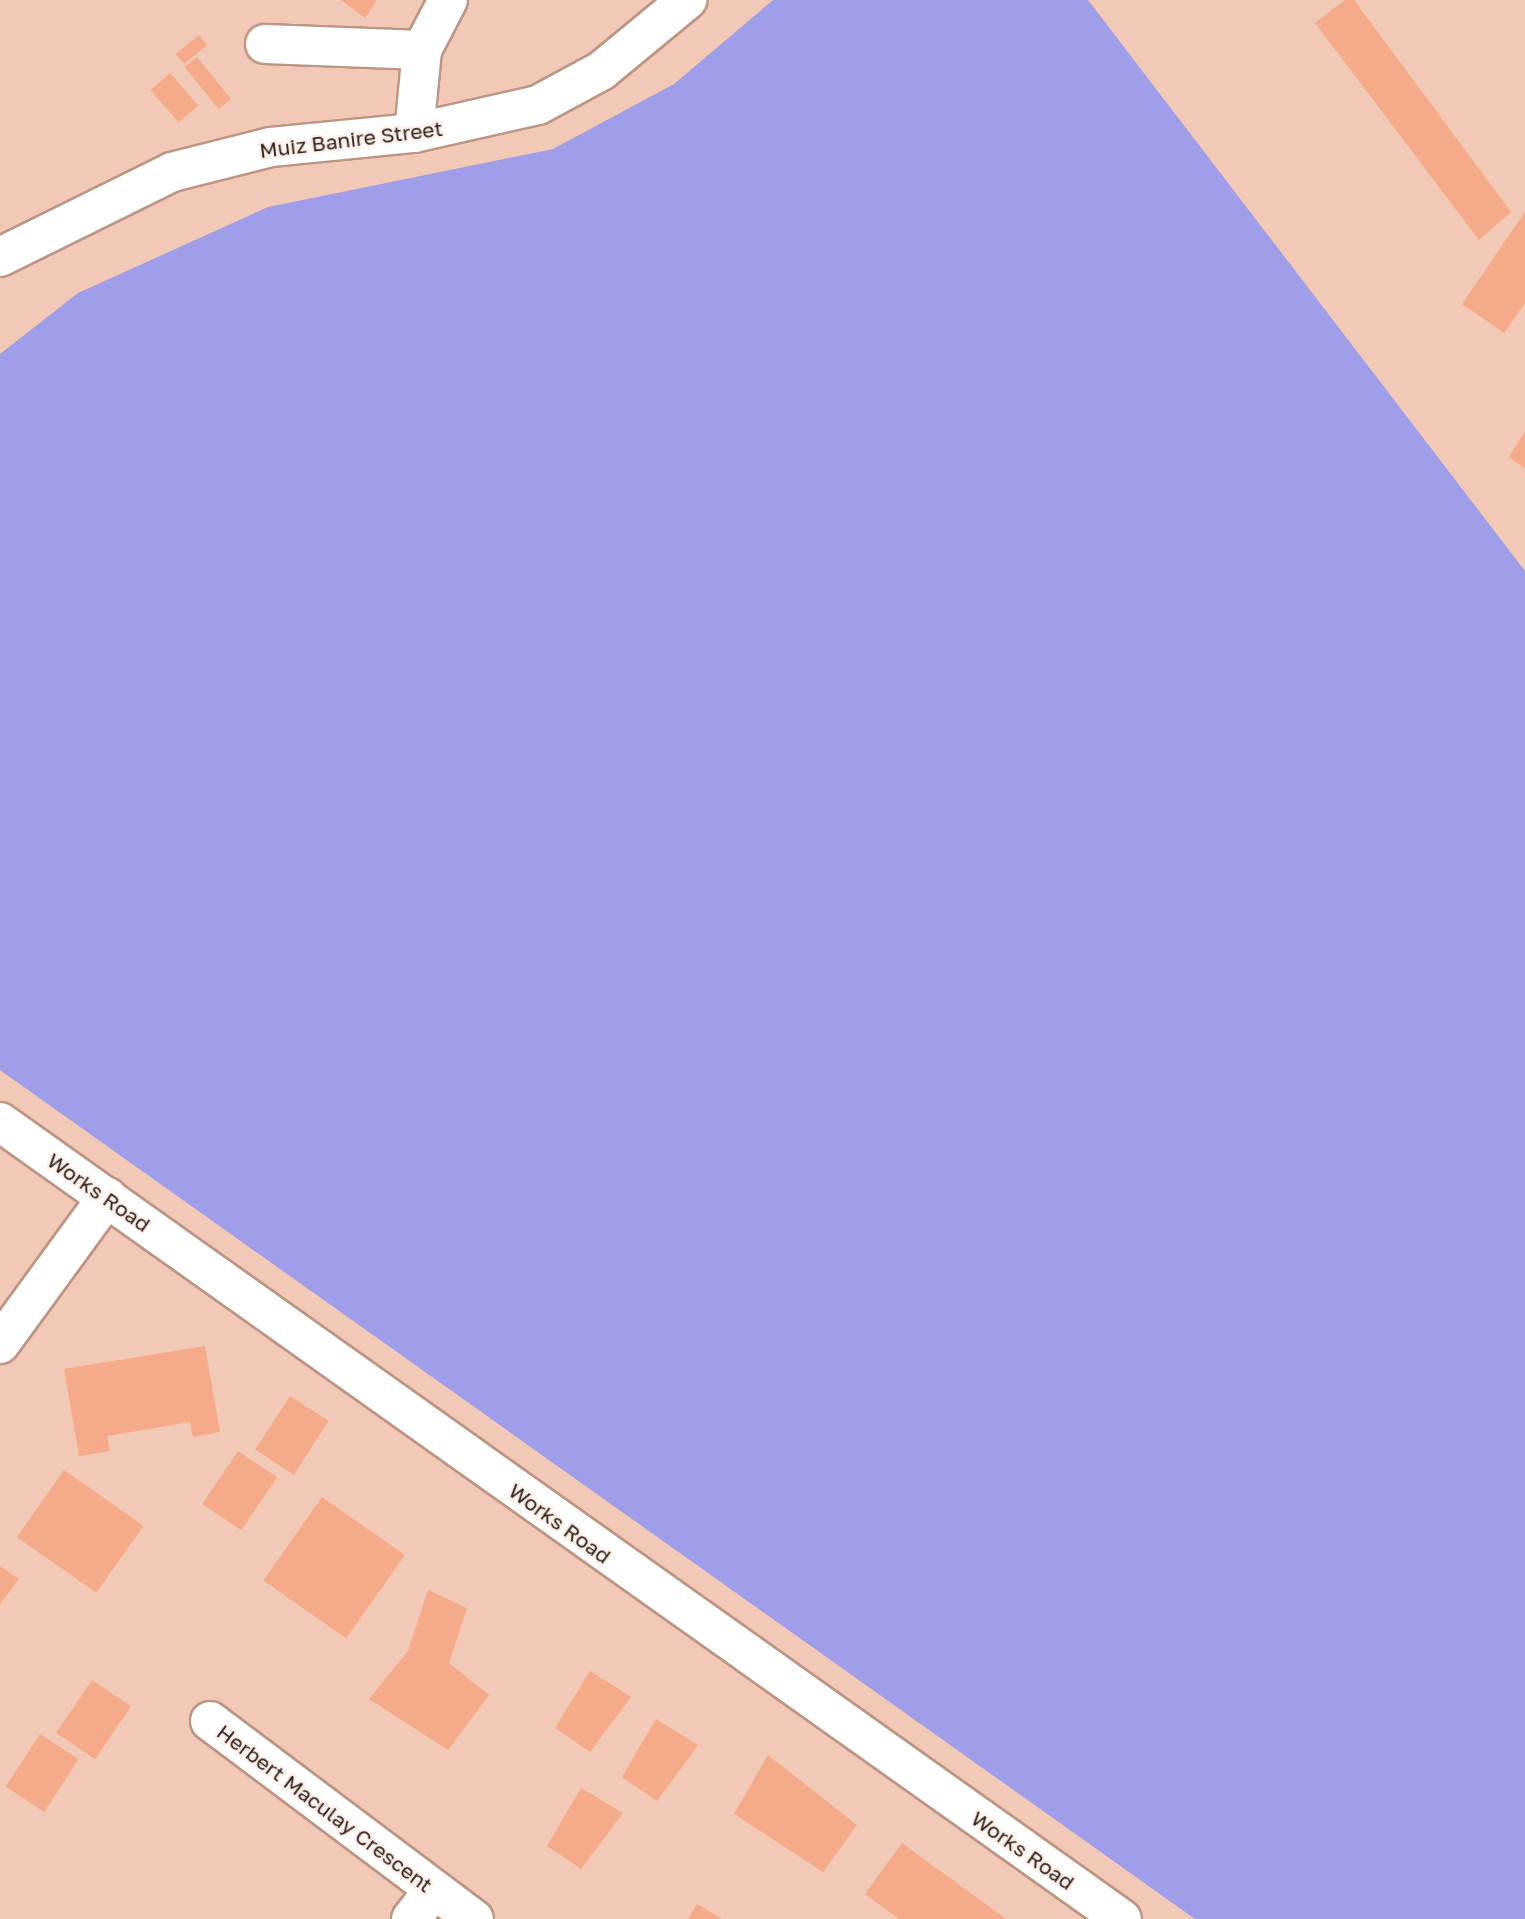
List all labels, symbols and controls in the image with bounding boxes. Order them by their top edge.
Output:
street label: Muiz Banire Street [258,115,444,163]
street label: Works Road [43,1147,155,1237]
street label: Works Road [504,1478,616,1568]
street label: Herbert Maculay Crescent [212,1719,438,1897]
street label: Works Road [967,1805,1079,1895]

